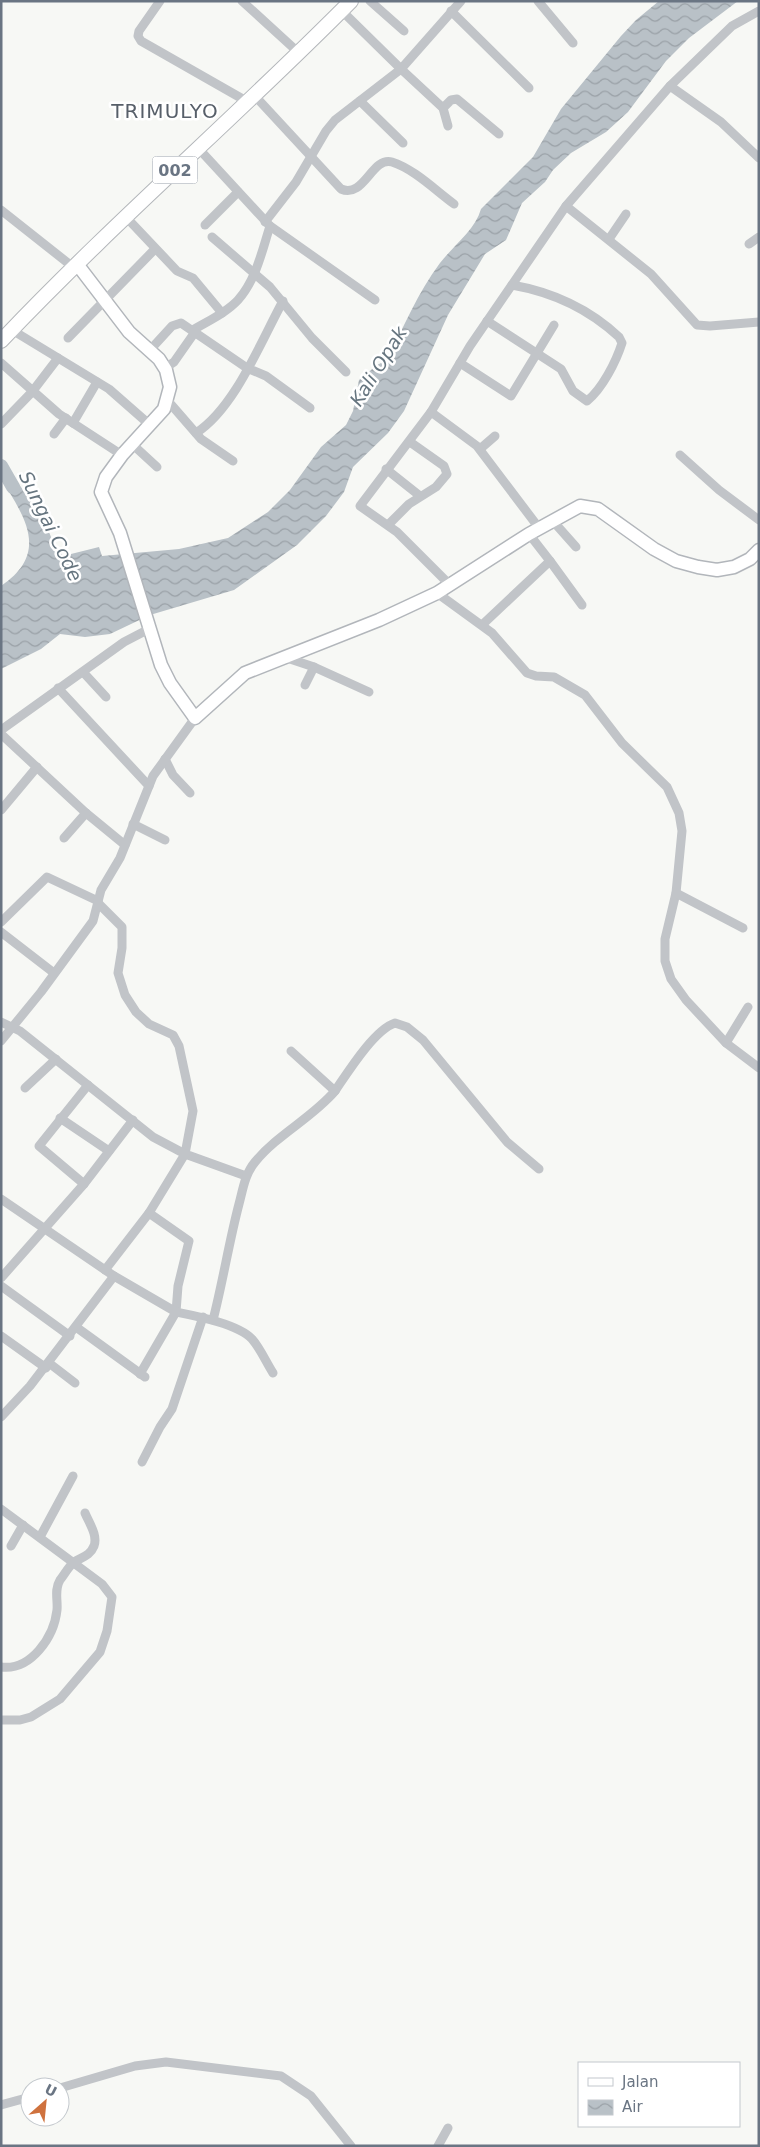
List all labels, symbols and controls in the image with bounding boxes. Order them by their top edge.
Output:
district label: TRIMULYO [110,99,219,123]
road number: 002 [152,156,198,184]
water label: Kali Opak [345,321,412,410]
water label: Sungai Code [15,467,87,585]
legend [578,2062,740,2127]
text: Jalan [621,2073,658,2091]
north arrow [20,2077,70,2127]
text: U [42,2081,60,2100]
text: Air [622,2098,643,2116]

